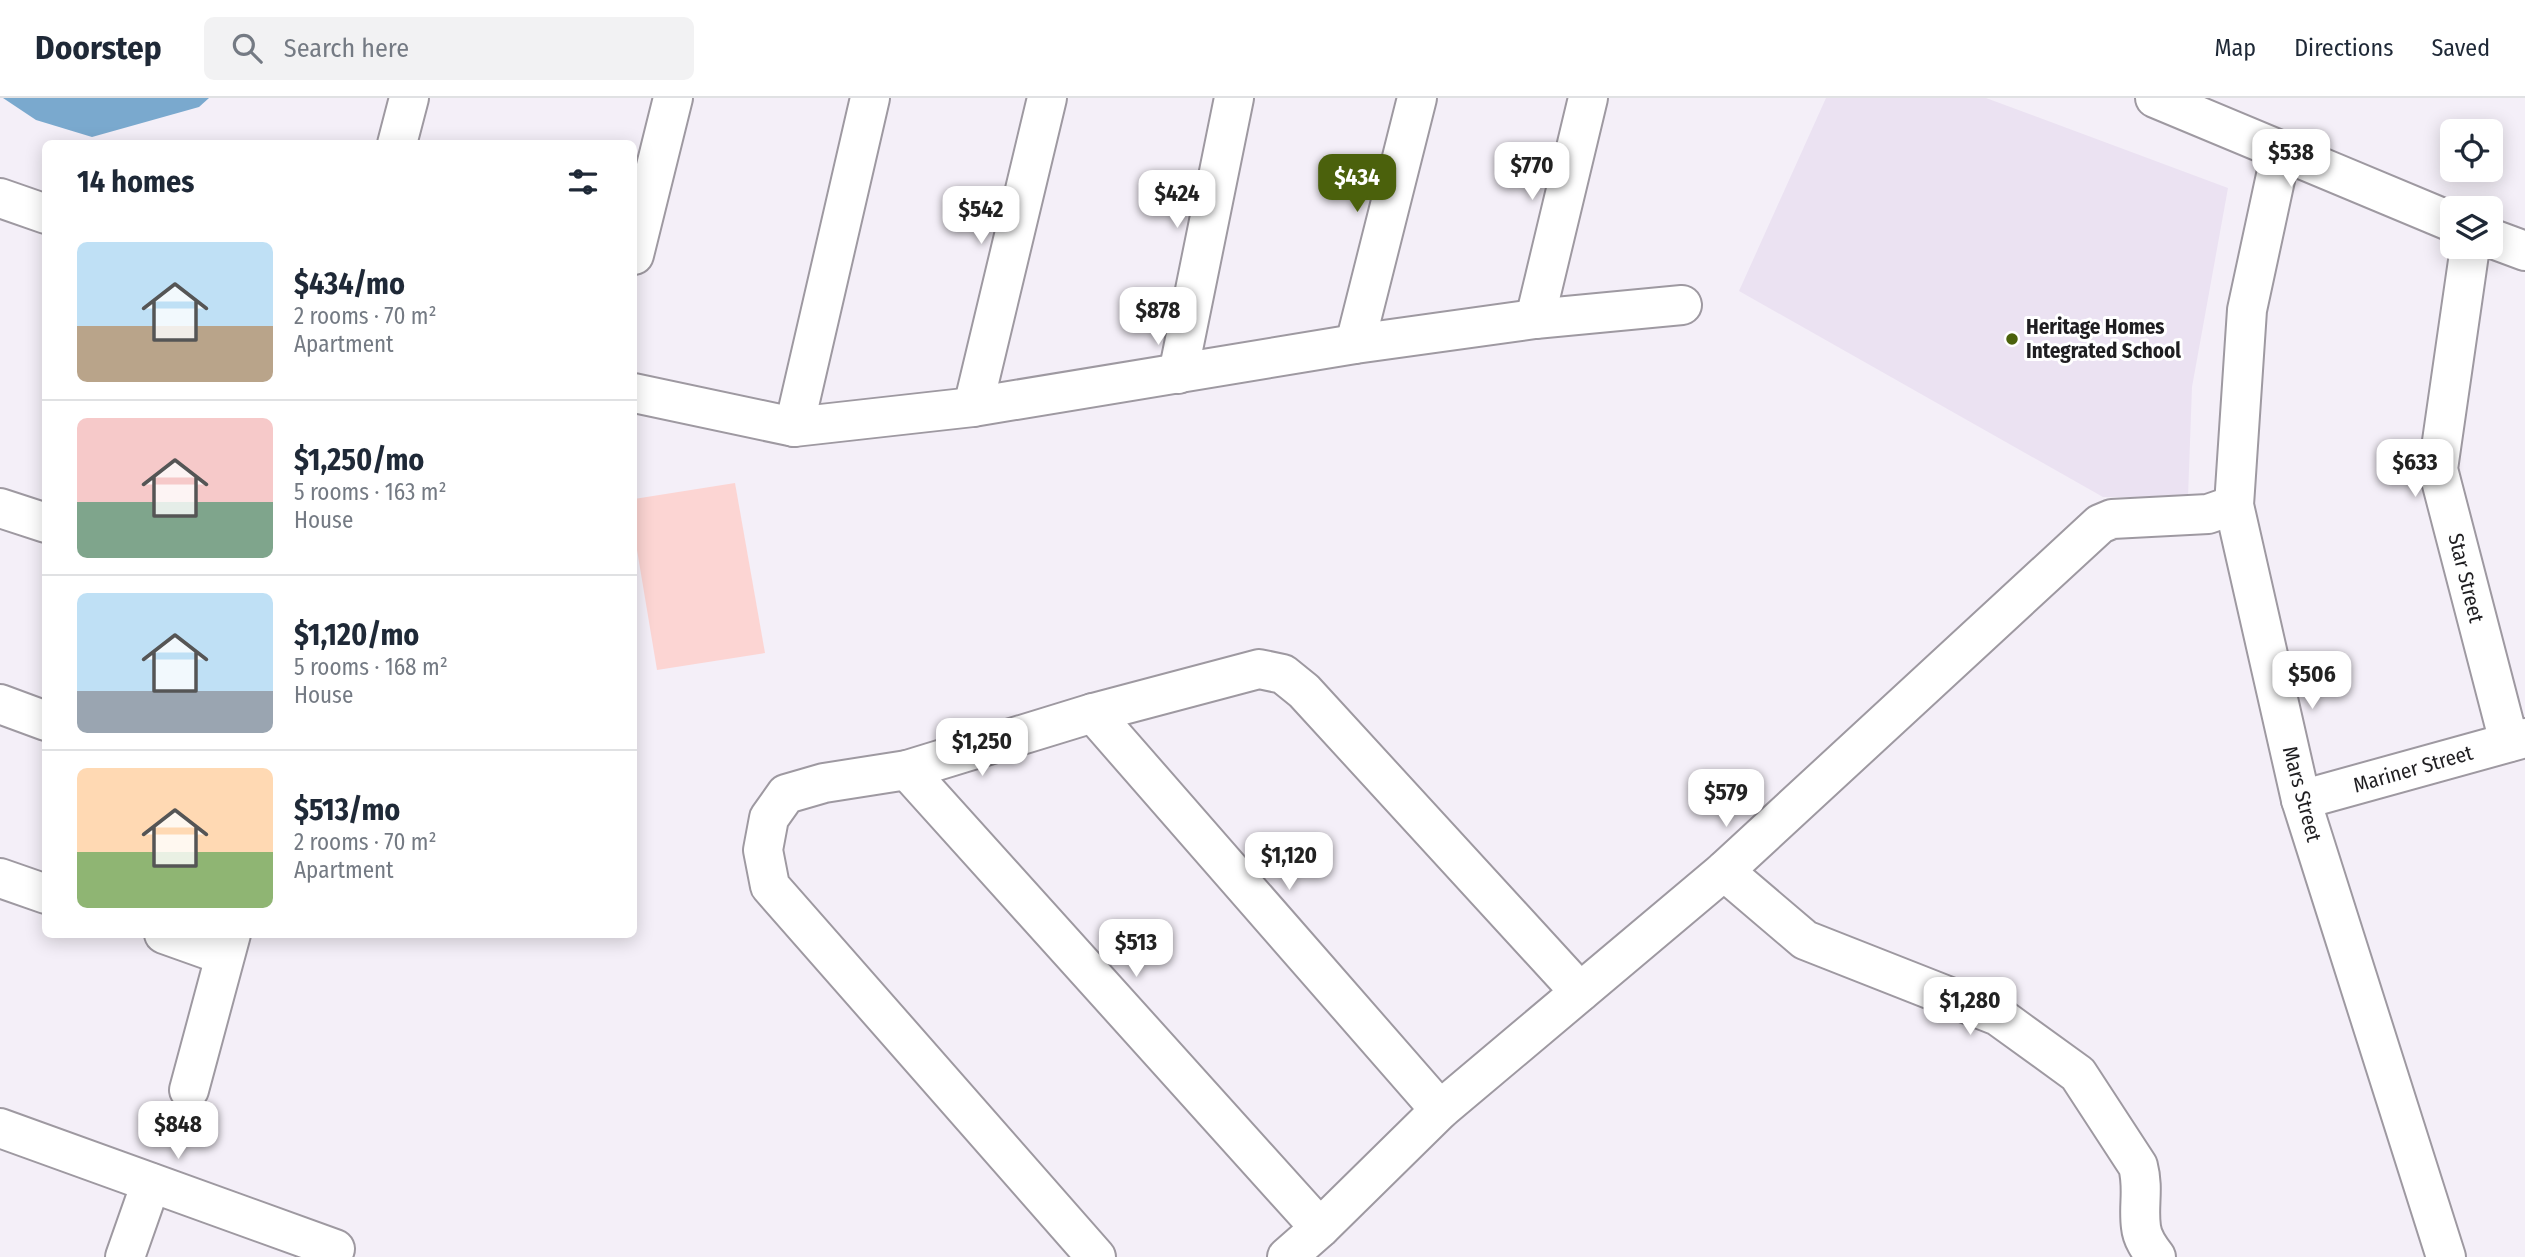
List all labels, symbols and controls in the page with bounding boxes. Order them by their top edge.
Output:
search box [204,17,694,80]
text: Doorstep [35,28,162,68]
icon: search [228,29,266,67]
text: Search here [284,33,409,64]
text: Map [2215,34,2256,62]
text: Directions [2294,34,2393,62]
text: Saved [2431,34,2490,62]
map controls [2440,119,2503,259]
button: locate [2440,119,2503,182]
pin: $538 [2250,130,2332,189]
text: $538 [2268,138,2314,166]
pin: $770 [1491,142,1573,202]
text: $770 [1510,151,1554,179]
pin: $434 [1316,155,1398,214]
icon: filters [564,163,602,201]
text: $434 [1334,163,1380,191]
text: 14 homes [77,164,194,200]
pin: $424 [1136,170,1218,230]
text: $424 [1154,179,1200,207]
pin: $542 [940,186,1022,246]
text: $542 [959,195,1003,223]
button: layers [2440,196,2503,259]
text: $434/mo [294,266,405,302]
icon: home [133,270,217,354]
pin: $878 [1117,288,1199,347]
text: $878 [1136,296,1180,324]
text: 2 rooms · 70 m² [294,302,437,330]
place label: Heritage Homes Integrated School [2026,314,2181,364]
text: Apartment [294,330,394,358]
marker: Heritage Homes Integrated School [2004,331,2020,347]
pin: $633 [2374,440,2456,499]
text: $1,250/mo [294,442,424,478]
icon: home [133,446,217,530]
text: $633 [2392,448,2438,476]
text: 5 rooms · 163 m² [294,478,447,506]
text: House [294,506,353,534]
street label: Star Street [2442,531,2490,626]
text: $1,120/mo [294,617,419,653]
icon: home [133,621,217,705]
pin: $506 [2271,652,2353,711]
text: 5 rooms · 168 m² [294,653,448,681]
text: $506 [2288,660,2336,688]
text: House [294,681,353,709]
pin: $1,250 [925,718,1039,778]
text: $1,250 [952,727,1012,755]
street label: Mariner Street [2350,739,2476,798]
street label: Mars Street [2277,743,2327,845]
pin: $579 [1685,770,1767,829]
text: $579 [1704,778,1748,806]
text: $513/mo [294,792,400,828]
icon: home [133,796,217,880]
text: 2 rooms · 70 m² [294,828,437,856]
pin: $1,120 [1232,832,1346,892]
text: $1,120 [1261,841,1317,869]
text: Apartment [294,856,394,884]
pin: $513 [1095,920,1177,979]
text: $513 [1115,928,1157,956]
pin: $1,280 [1913,978,2027,1037]
text: $1,280 [1940,986,2000,1014]
pin: $848 [137,1102,219,1161]
text: $848 [154,1110,202,1138]

